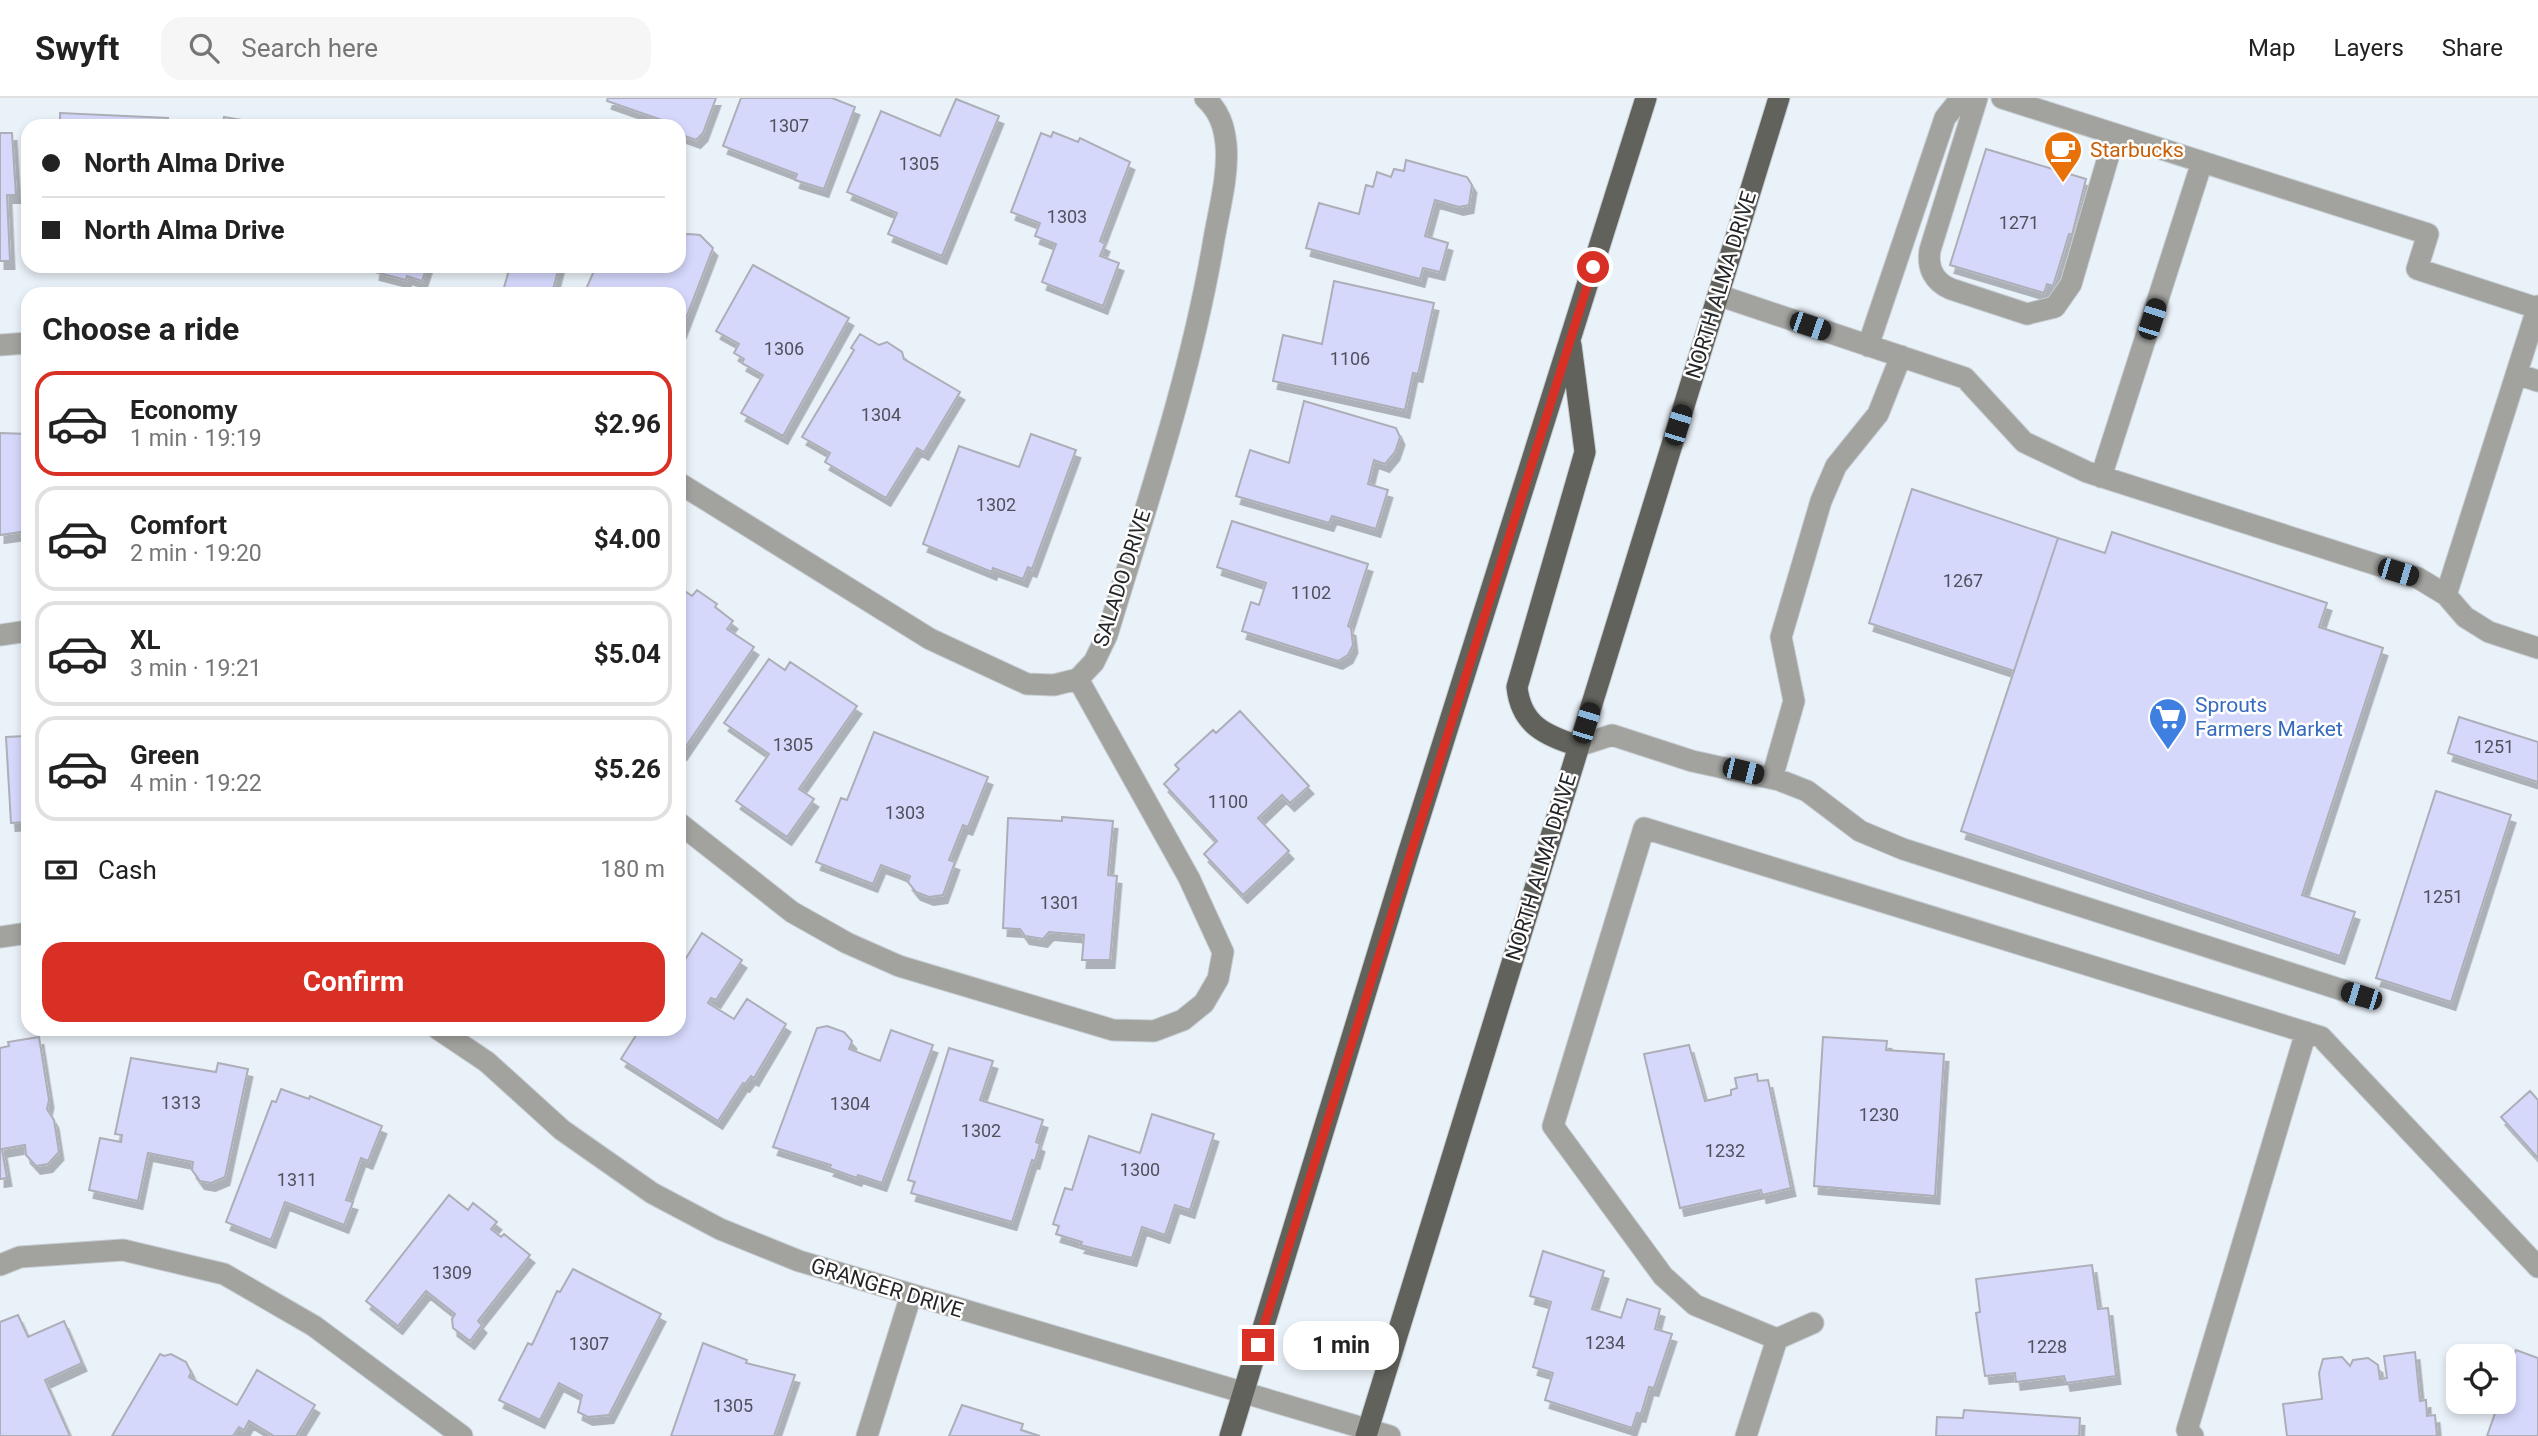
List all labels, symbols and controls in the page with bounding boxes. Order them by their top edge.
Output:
search box [161,17,651,80]
text: Swyft [35,29,119,68]
icon: search [185,29,223,67]
text: Search here [241,33,378,63]
text: Map [2248,34,2296,62]
text: Layers [2334,34,2404,62]
text: Share [2442,34,2503,62]
house number: 1307 [769,115,809,136]
cafe icon: Starbucks [2042,129,2084,184]
place label: Starbucks [2090,138,2184,162]
text: North Alma Drive [84,148,285,178]
house number: 1305 [899,153,939,174]
street label: NORTH ALMA DRIVE [1681,188,1761,381]
house number: 1303 [1047,206,1087,227]
house number: 1271 [1999,212,2039,233]
text: North Alma Drive [84,215,285,245]
route start [1577,251,1609,283]
car [2136,296,2169,342]
car [1787,309,1834,343]
text: Choose a ride [42,310,239,348]
house number: 1306 [764,338,804,359]
house number: 1106 [1330,348,1370,369]
icon: car [46,392,109,455]
text: Economy [130,395,237,425]
car [1662,402,1695,448]
house number: 1304 [861,404,901,425]
text: $2.96 [594,409,661,439]
text: 1 min · 19:19 [130,425,262,452]
house number: 1302 [976,494,1016,515]
street label: SALADO DRIVE [1089,506,1155,650]
icon: car [46,507,109,570]
text: Comfort [130,510,227,540]
text: $4.00 [594,524,661,554]
text: 2 min · 19:20 [130,540,262,567]
car [2375,556,2422,588]
house number: 1267 [1943,570,1983,591]
house number: 1102 [1291,582,1331,603]
icon: car [46,622,109,685]
text: XL [130,625,161,655]
text: $5.04 [594,639,661,669]
text: 3 min · 19:21 [130,655,262,682]
place label: Sprouts Farmers Market [2195,693,2343,741]
supermarket icon: Sprouts Farmers Market [2147,696,2189,751]
car [1570,700,1603,746]
house number: 1305 [773,734,813,755]
house number: 1251 [2474,736,2514,757]
icon: car [46,737,109,800]
text: Green [130,740,200,770]
text: $5.26 [594,754,661,784]
car [1721,756,1766,786]
text: 4 min · 19:22 [130,770,262,797]
street label: NORTH ALMA DRIVE [1501,770,1581,963]
house number: 1100 [1208,791,1248,812]
house number: 1303 [885,802,925,823]
icon: cash [42,851,80,889]
text: Cash [98,855,157,885]
text: 180 m [600,856,665,883]
house number: 1251 [2423,886,2463,907]
house number: 1301 [1040,892,1080,913]
button: Confirm [42,942,665,1022]
car [2338,980,2385,1012]
house number: 1313 [161,1092,201,1113]
house number: 1304 [830,1093,870,1114]
house number: 1230 [1859,1104,1899,1125]
house number: 1302 [961,1120,1001,1141]
house number: 1232 [1705,1140,1745,1161]
house number: 1300 [1120,1159,1160,1180]
house number: 1311 [277,1169,317,1190]
street label: GRANGER DRIVE [808,1253,966,1323]
house number: 1309 [432,1262,472,1283]
callout: 1 min [1282,1320,1398,1370]
route end [1242,1329,1274,1361]
text: 1 min [1312,1332,1370,1359]
house number: 1234 [1585,1332,1625,1353]
house number: 1307 [569,1333,609,1354]
house number: 1228 [2027,1336,2067,1357]
map controls [2446,1344,2516,1414]
button: locate [2446,1344,2516,1414]
house number: 1305 [713,1395,753,1416]

